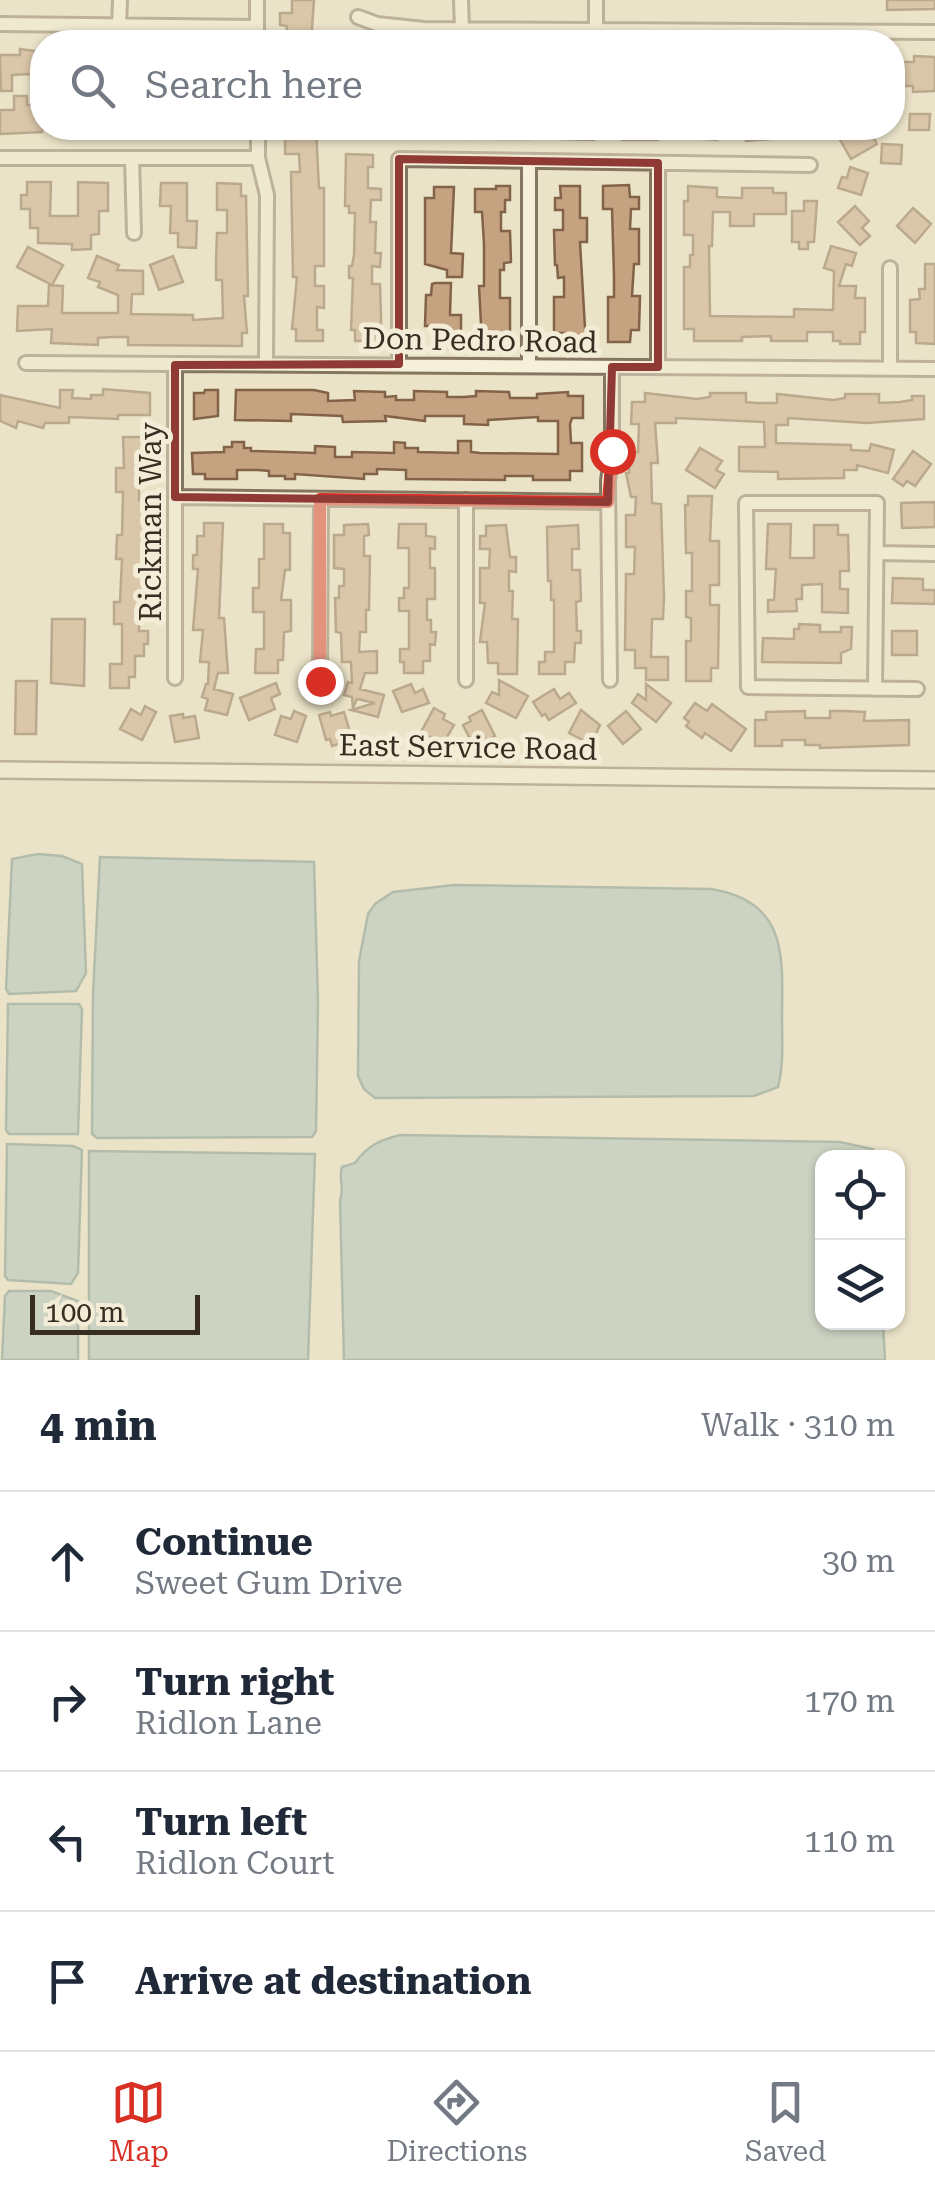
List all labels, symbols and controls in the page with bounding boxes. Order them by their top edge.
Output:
search box [30,30,905,140]
icon: search [65,58,120,113]
text: Search here [145,63,363,107]
street label: Don Pedro Road [362,320,598,360]
street label: Rickman Way [133,422,168,622]
route start [590,429,636,475]
route end [298,659,344,705]
street label: East Service Road [338,727,598,767]
map controls [815,1150,905,1330]
button: locate [815,1150,905,1240]
button: layers [815,1240,905,1330]
scale bar [30,1290,200,1334]
text: 100 m [45,1296,125,1329]
text: 4 min [40,1401,157,1450]
text: Walk · 310 m [701,1406,895,1444]
text: Continue [135,1520,313,1564]
icon: ahead [40,1534,95,1589]
text: 30 m [822,1542,895,1580]
text: Sweet Gum Drive [135,1564,403,1602]
text: Turn right [135,1660,334,1704]
icon: right [40,1674,95,1729]
text: 170 m [804,1682,895,1720]
text: Ridlon Lane [135,1704,322,1742]
text: Turn left [135,1800,307,1844]
icon: left [40,1814,95,1869]
text: 110 m [804,1822,895,1860]
text: Ridlon Court [135,1844,335,1882]
icon: arrive [40,1954,95,2009]
text: Arrive at destination [135,1959,531,2003]
tab: Map [109,2075,169,2168]
tab: Directions [386,2075,527,2168]
tab: Saved [745,2075,826,2168]

